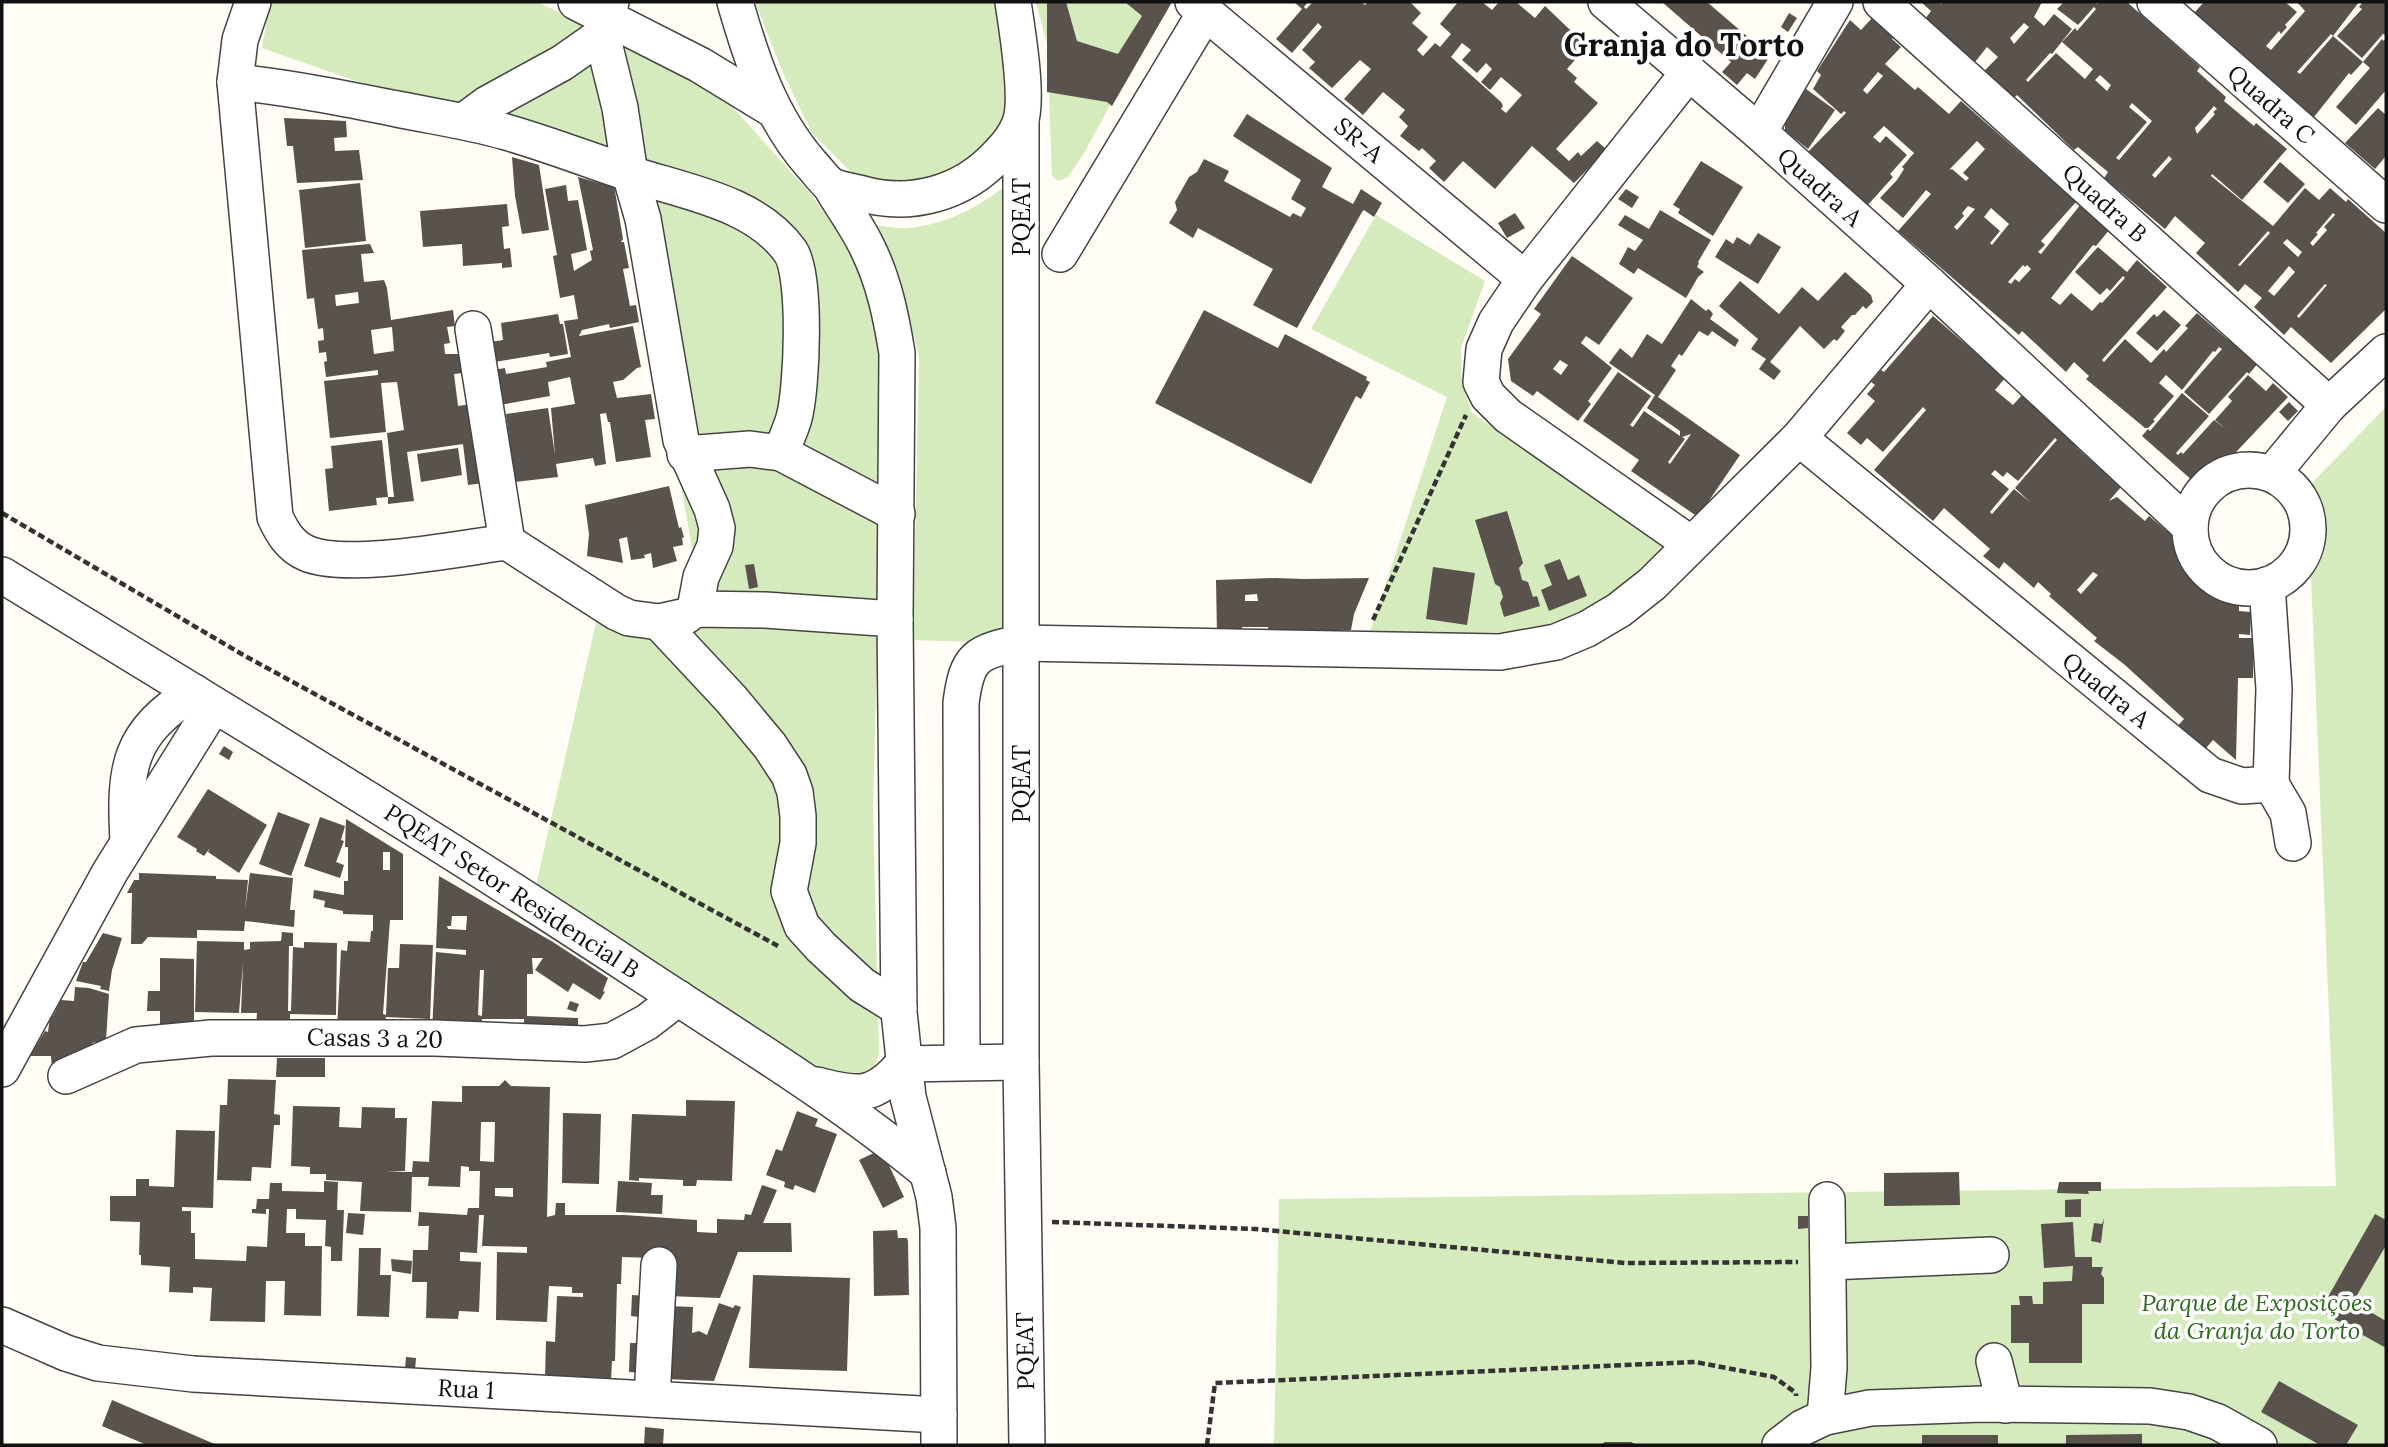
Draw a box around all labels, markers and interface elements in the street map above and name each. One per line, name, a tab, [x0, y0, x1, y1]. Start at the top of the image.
district label: Granja do Torto	[1564, 24, 1804, 65]
street label: Quadra C	[2221, 58, 2321, 151]
street label: SR-A	[1328, 110, 1391, 170]
street label: Quadra A	[1771, 141, 1870, 234]
street label: Quadra B	[2056, 157, 2154, 249]
street label: PQEAT	[1006, 178, 1037, 256]
street label: Quadra A	[2056, 645, 2157, 735]
street label: PQEAT	[1006, 745, 1037, 823]
street label: PQEAT Setor Residencial B	[378, 797, 646, 985]
street label: Casas 3 a 20	[307, 1021, 443, 1055]
park label: Parque de Exposições da Granja do Torto	[2141, 1287, 2373, 1346]
street label: PQEAT	[1009, 1312, 1041, 1390]
street label: Rua 1	[437, 1372, 495, 1406]

